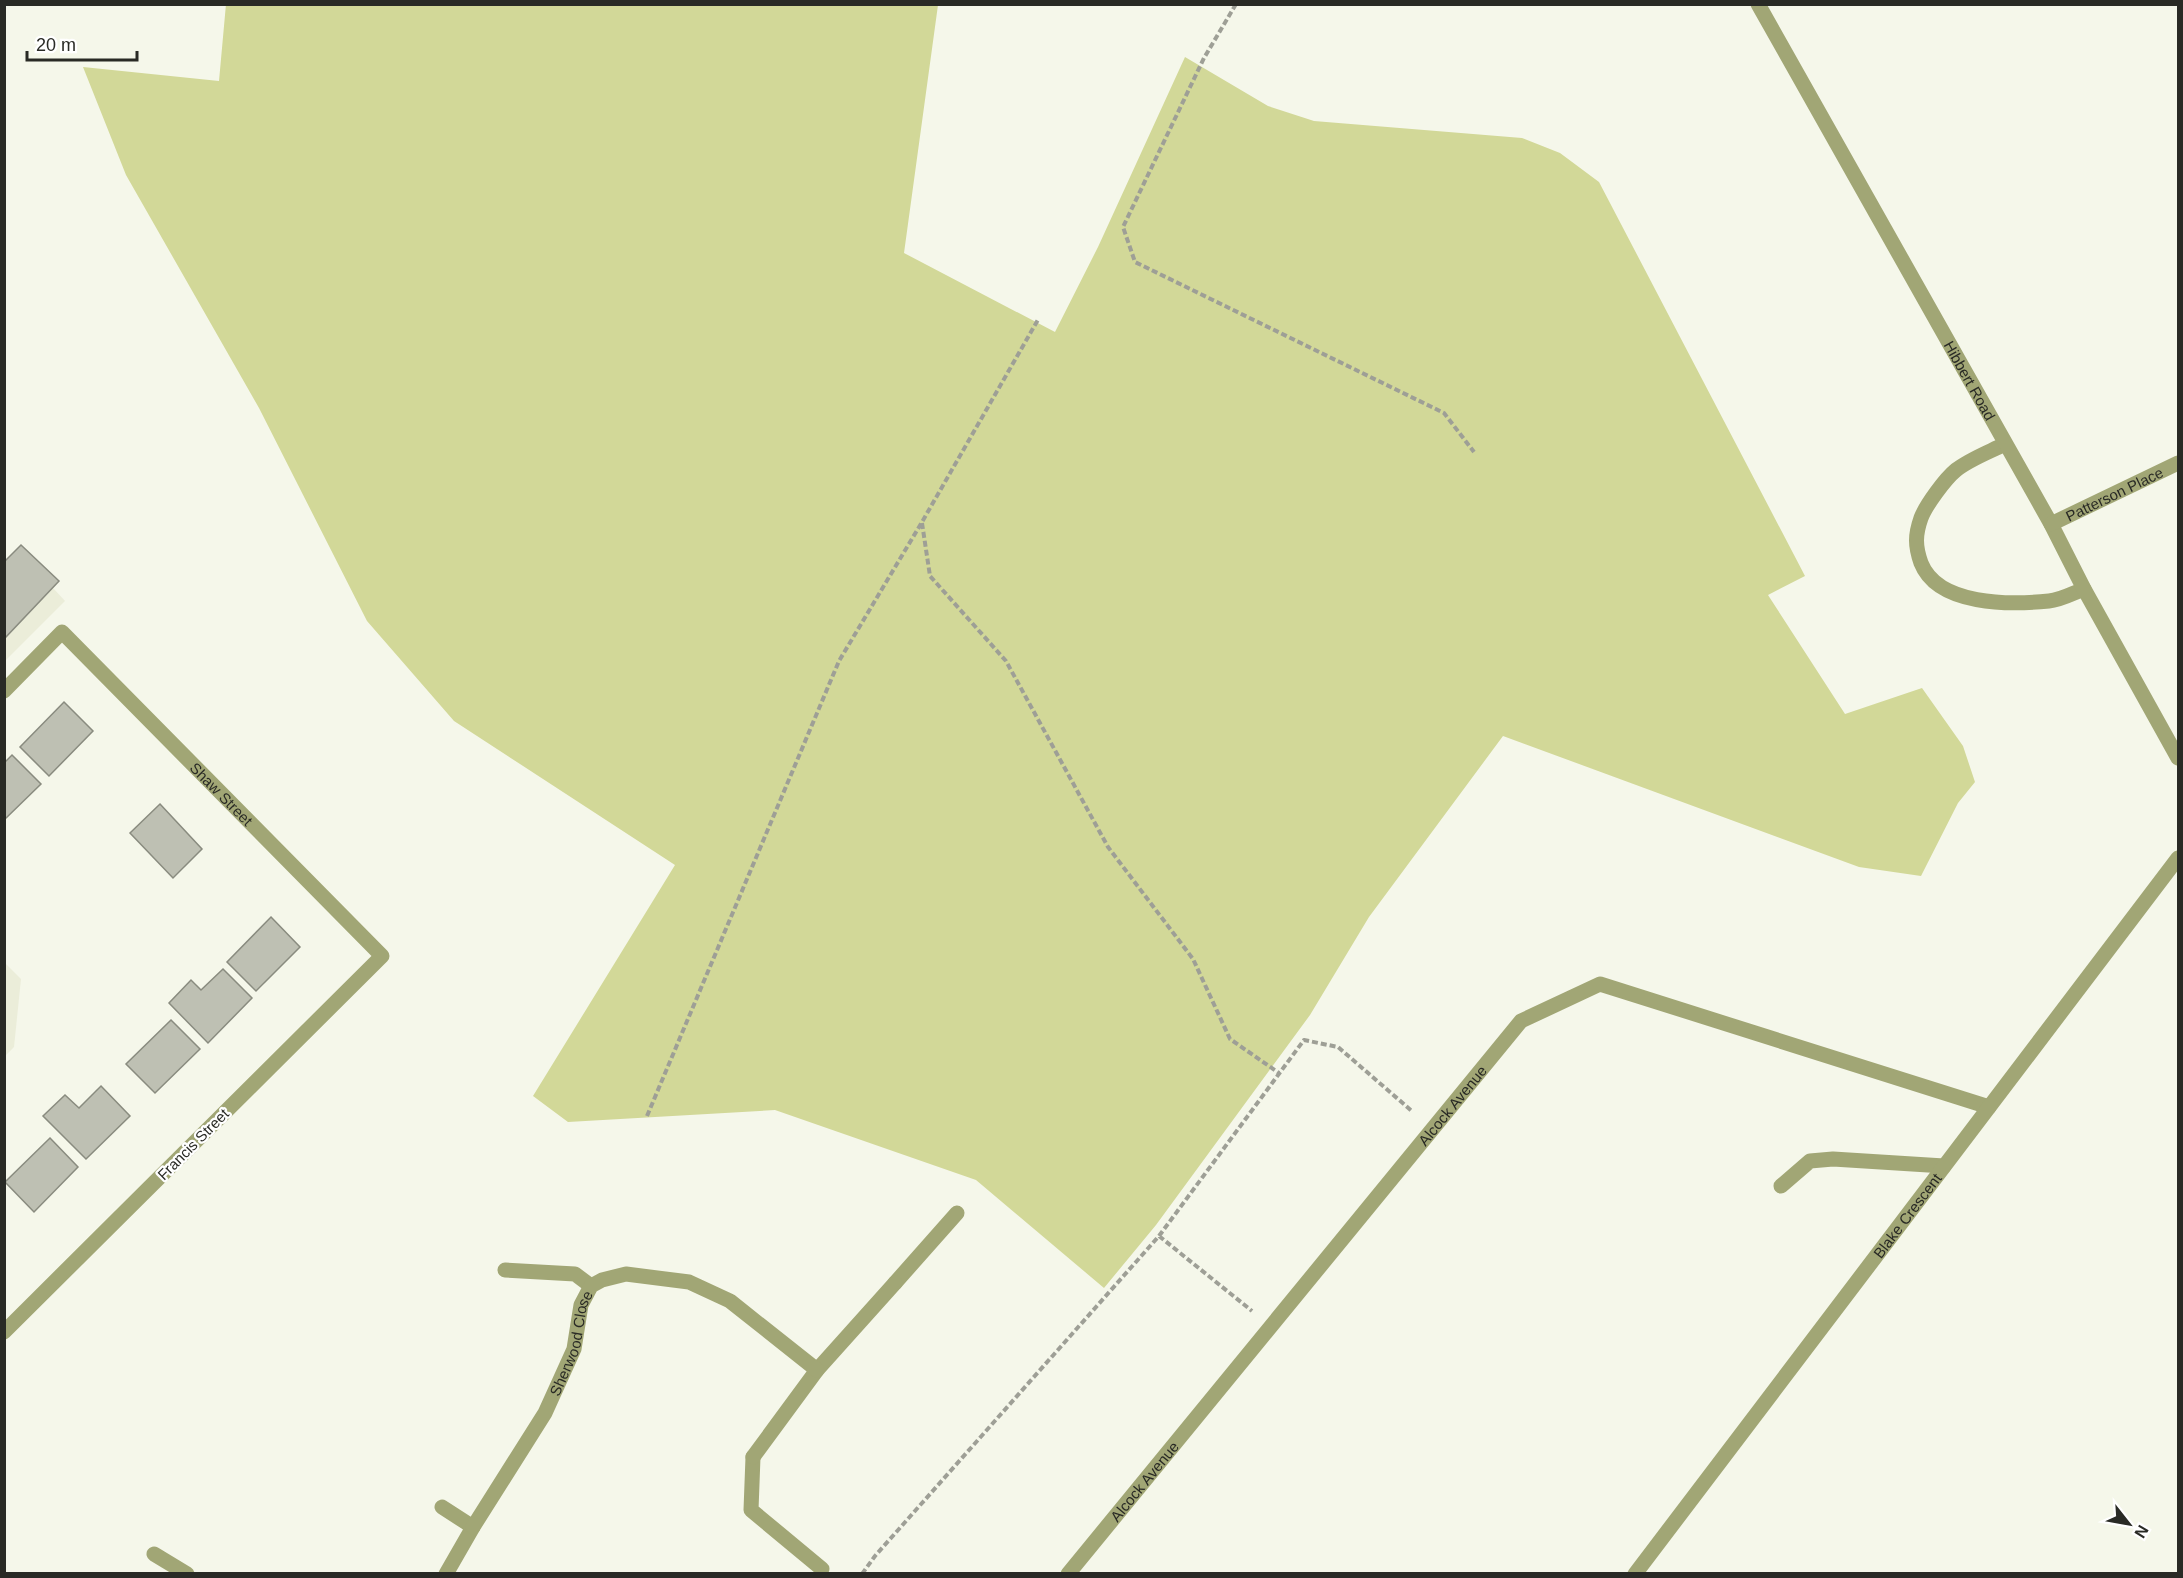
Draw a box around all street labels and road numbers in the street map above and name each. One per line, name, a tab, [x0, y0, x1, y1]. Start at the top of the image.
street label: Hibbert Road	[1941, 338, 1999, 423]
street label: Patterson Place	[2063, 463, 2166, 524]
street label: Shaw Street	[187, 759, 257, 829]
street label: Alcock Avenue	[1414, 1062, 1490, 1149]
street label: Francis Street	[154, 1104, 233, 1183]
street label: Blake Crescent	[1869, 1169, 1945, 1261]
street label: Sherwood Close	[546, 1287, 596, 1398]
street label: Alcock Avenue	[1106, 1438, 1182, 1525]

